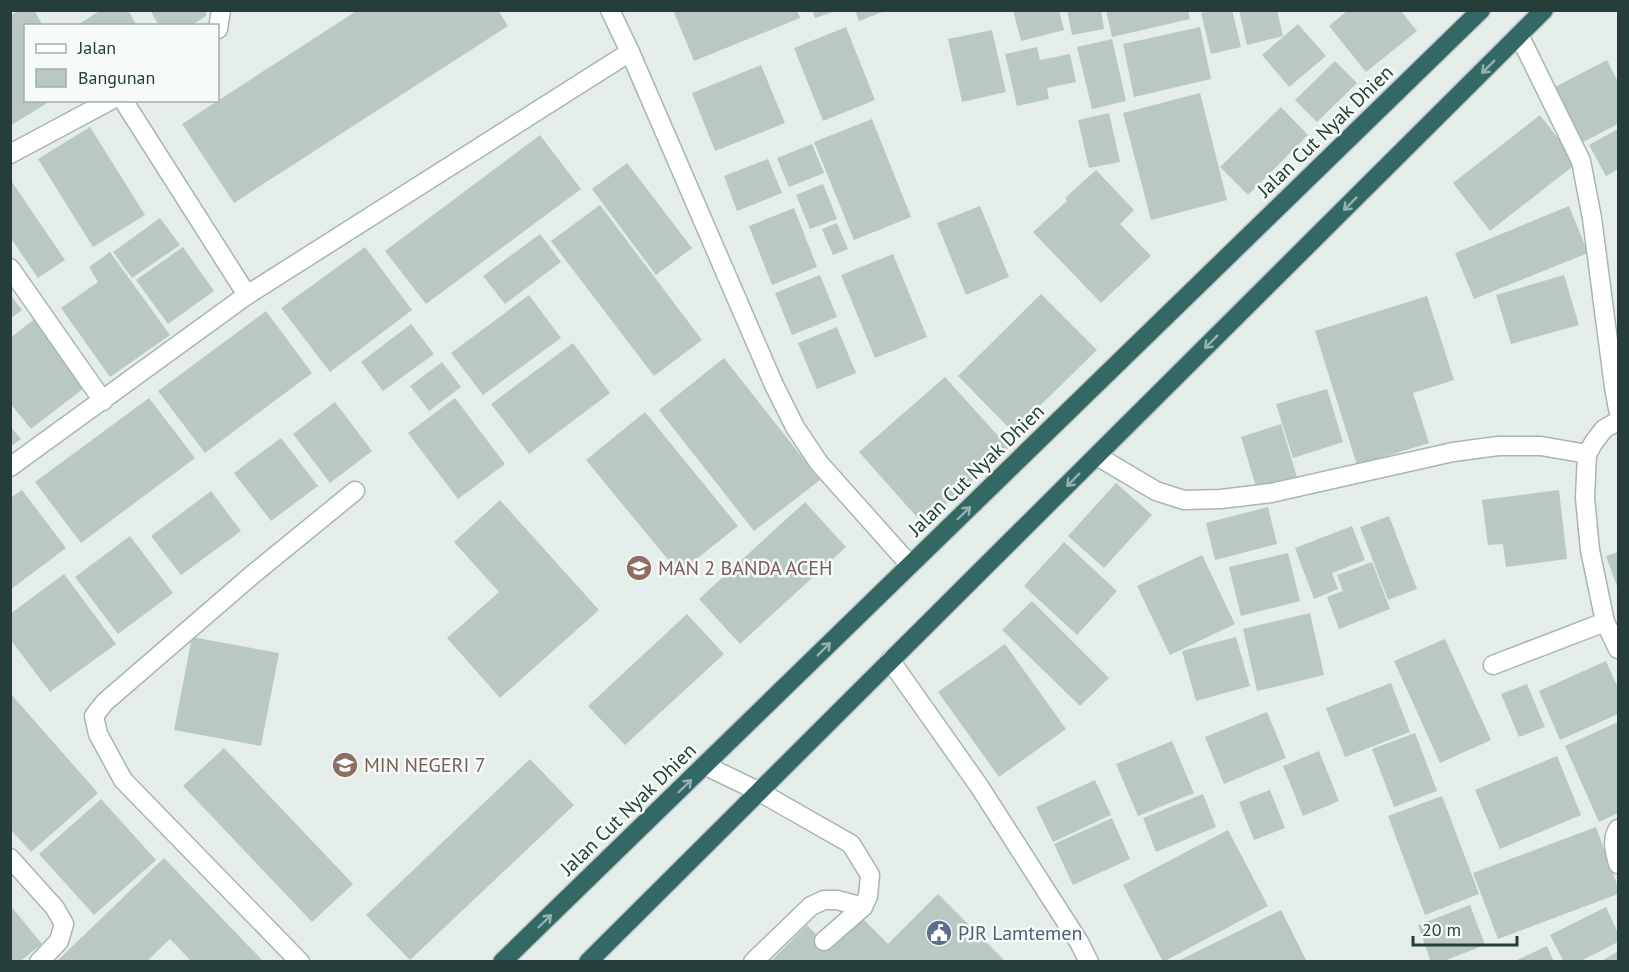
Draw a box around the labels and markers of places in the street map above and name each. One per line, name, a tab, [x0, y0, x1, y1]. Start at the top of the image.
school or university icon: MAN 2 BANDA ACEH	[624, 553, 654, 583]
place label: MAN 2 BANDA ACEH	[658, 555, 832, 581]
school or university icon: MIN NEGERI 7	[330, 750, 360, 780]
place label: MIN NEGERI 7	[364, 752, 486, 778]
public building icon: PJR Lamtemen	[924, 918, 954, 948]
place label: PJR Lamtemen	[958, 920, 1082, 946]

